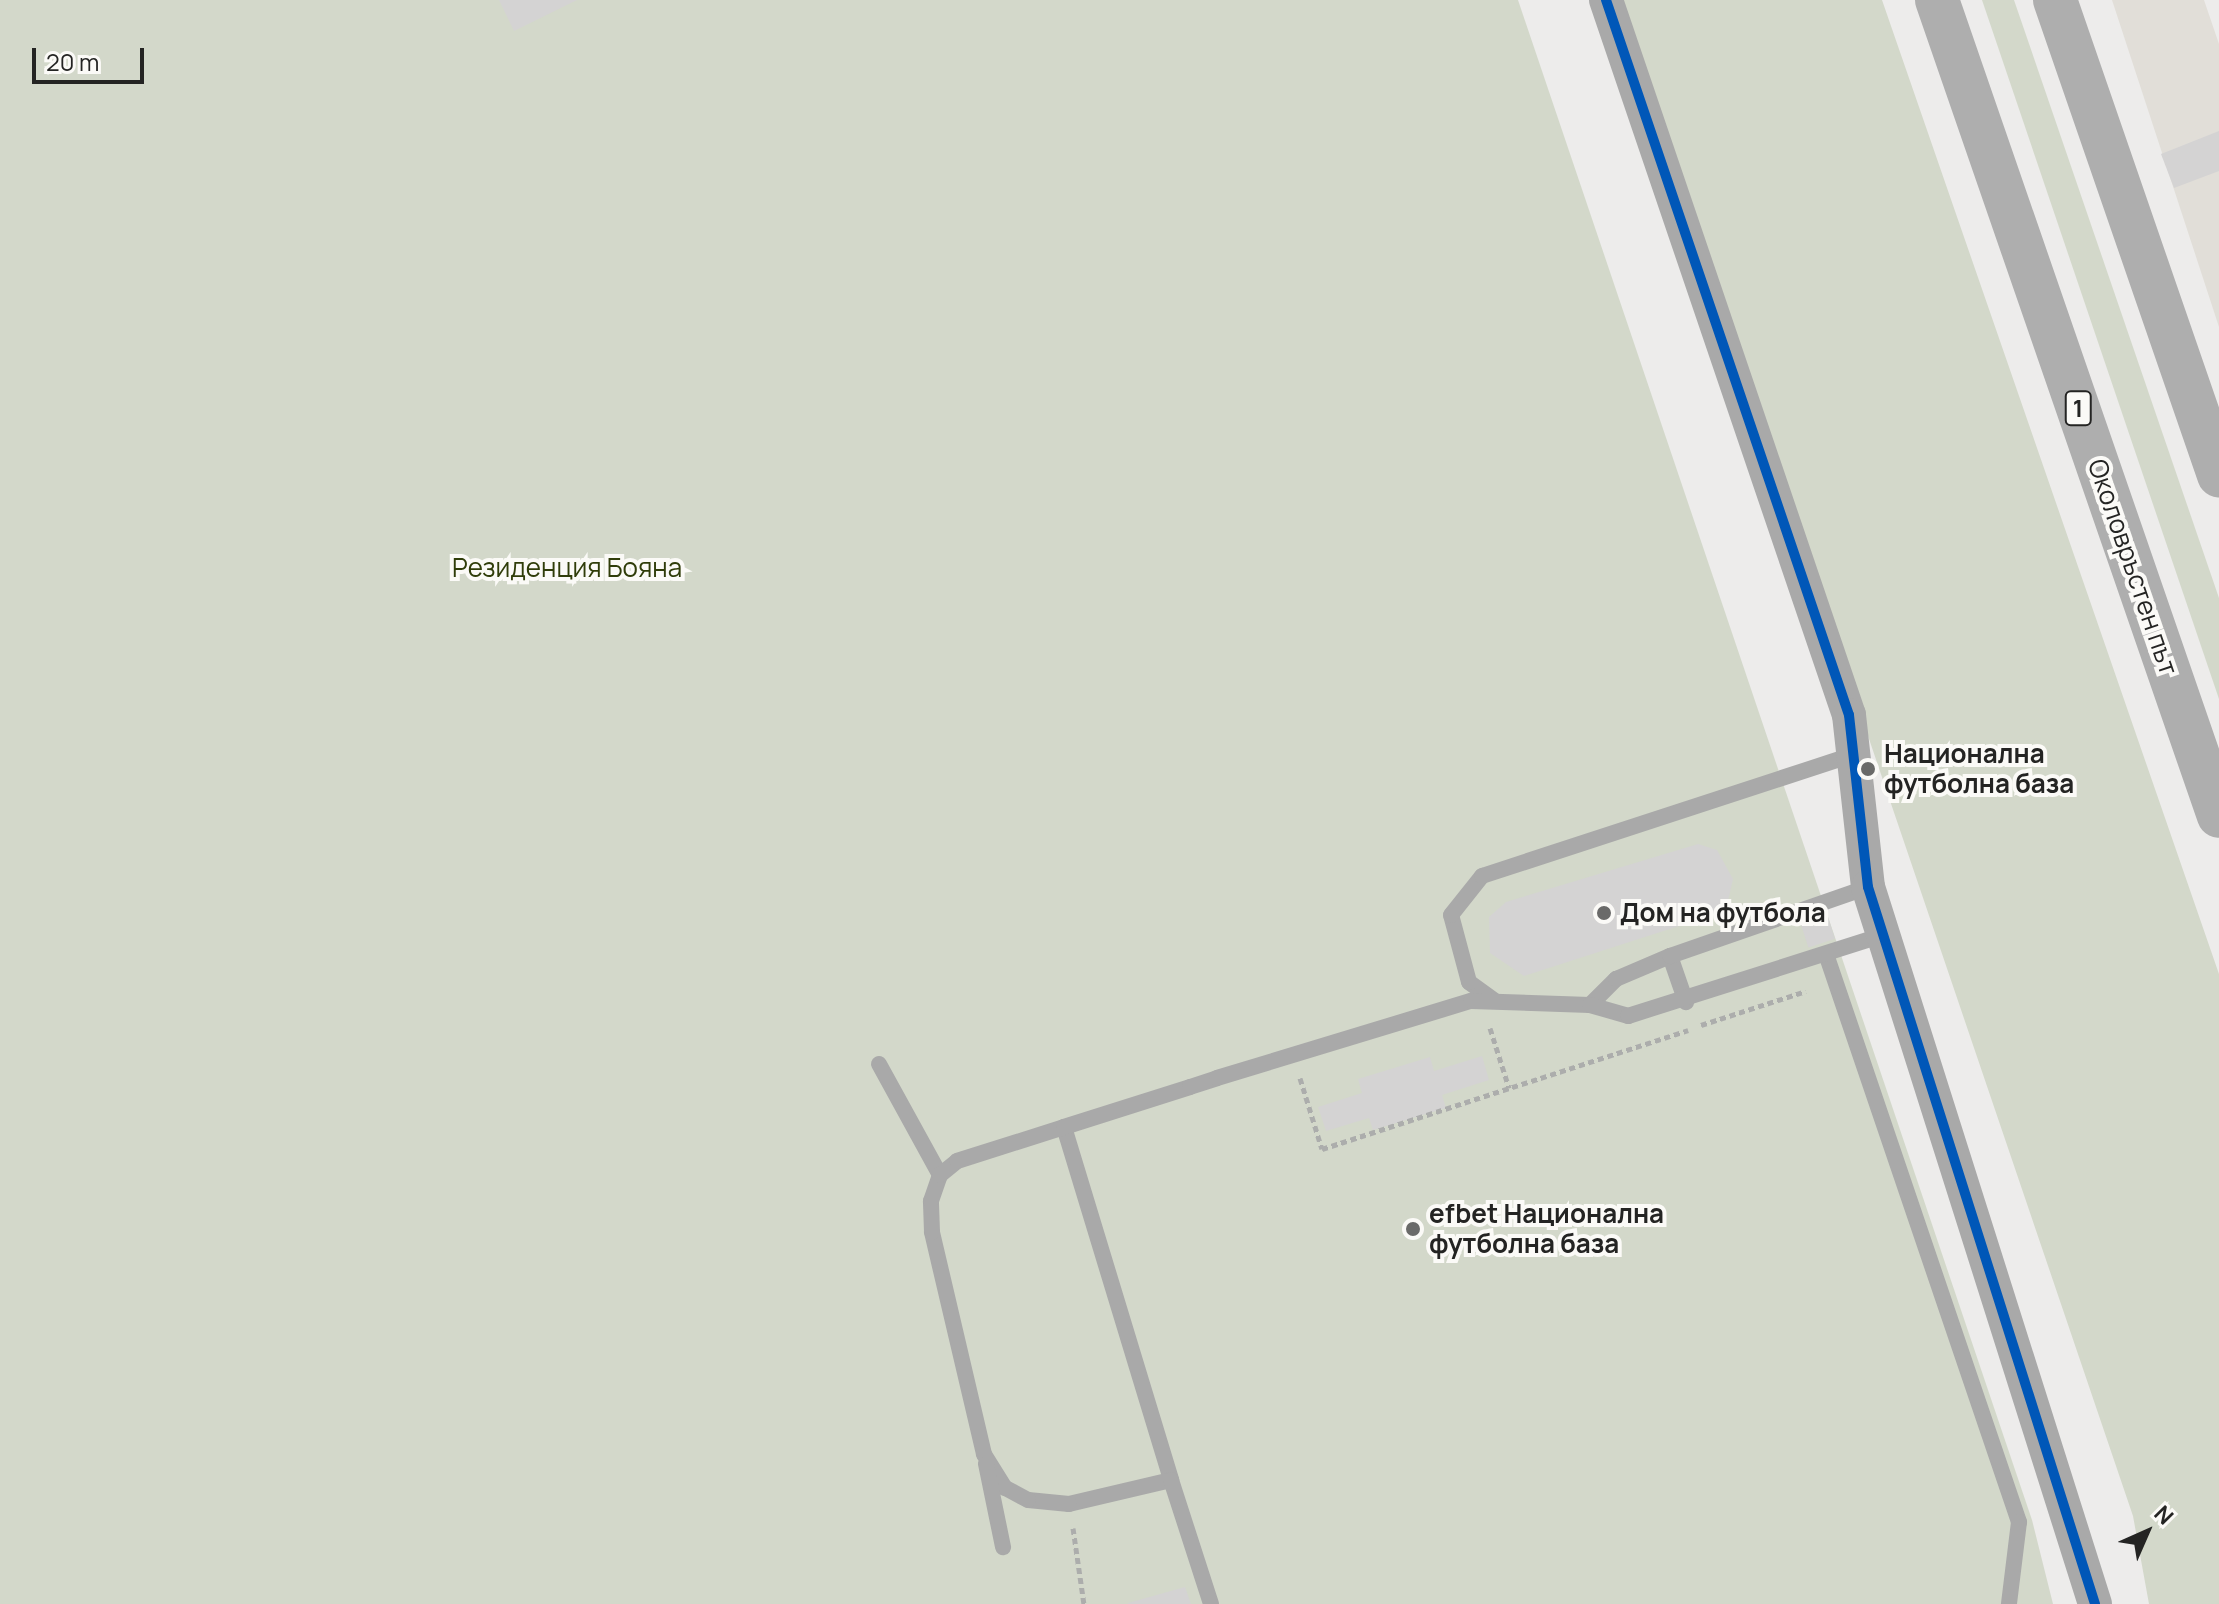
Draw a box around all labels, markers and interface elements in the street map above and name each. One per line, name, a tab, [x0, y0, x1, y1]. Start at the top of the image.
scale bar	[36, 32, 148, 82]
text: 20 m	[46, 45, 99, 78]
road number: 1	[2064, 388, 2092, 428]
street label: Околовръстен път	[2081, 455, 2185, 679]
park label: Резиденция Бояна	[452, 552, 682, 584]
place label: Национална футболна база	[1884, 738, 2074, 800]
marker: Национална футболна база	[1859, 760, 1877, 778]
place label: Дом на футбола	[1620, 897, 1826, 929]
marker: Дом на футбола	[1595, 904, 1613, 922]
place label: efbet Национална футболна база	[1429, 1198, 1664, 1260]
marker: efbet Национална футболна база	[1404, 1220, 1422, 1238]
north arrow	[2107, 1492, 2187, 1572]
text: N	[2148, 1499, 2180, 1531]

